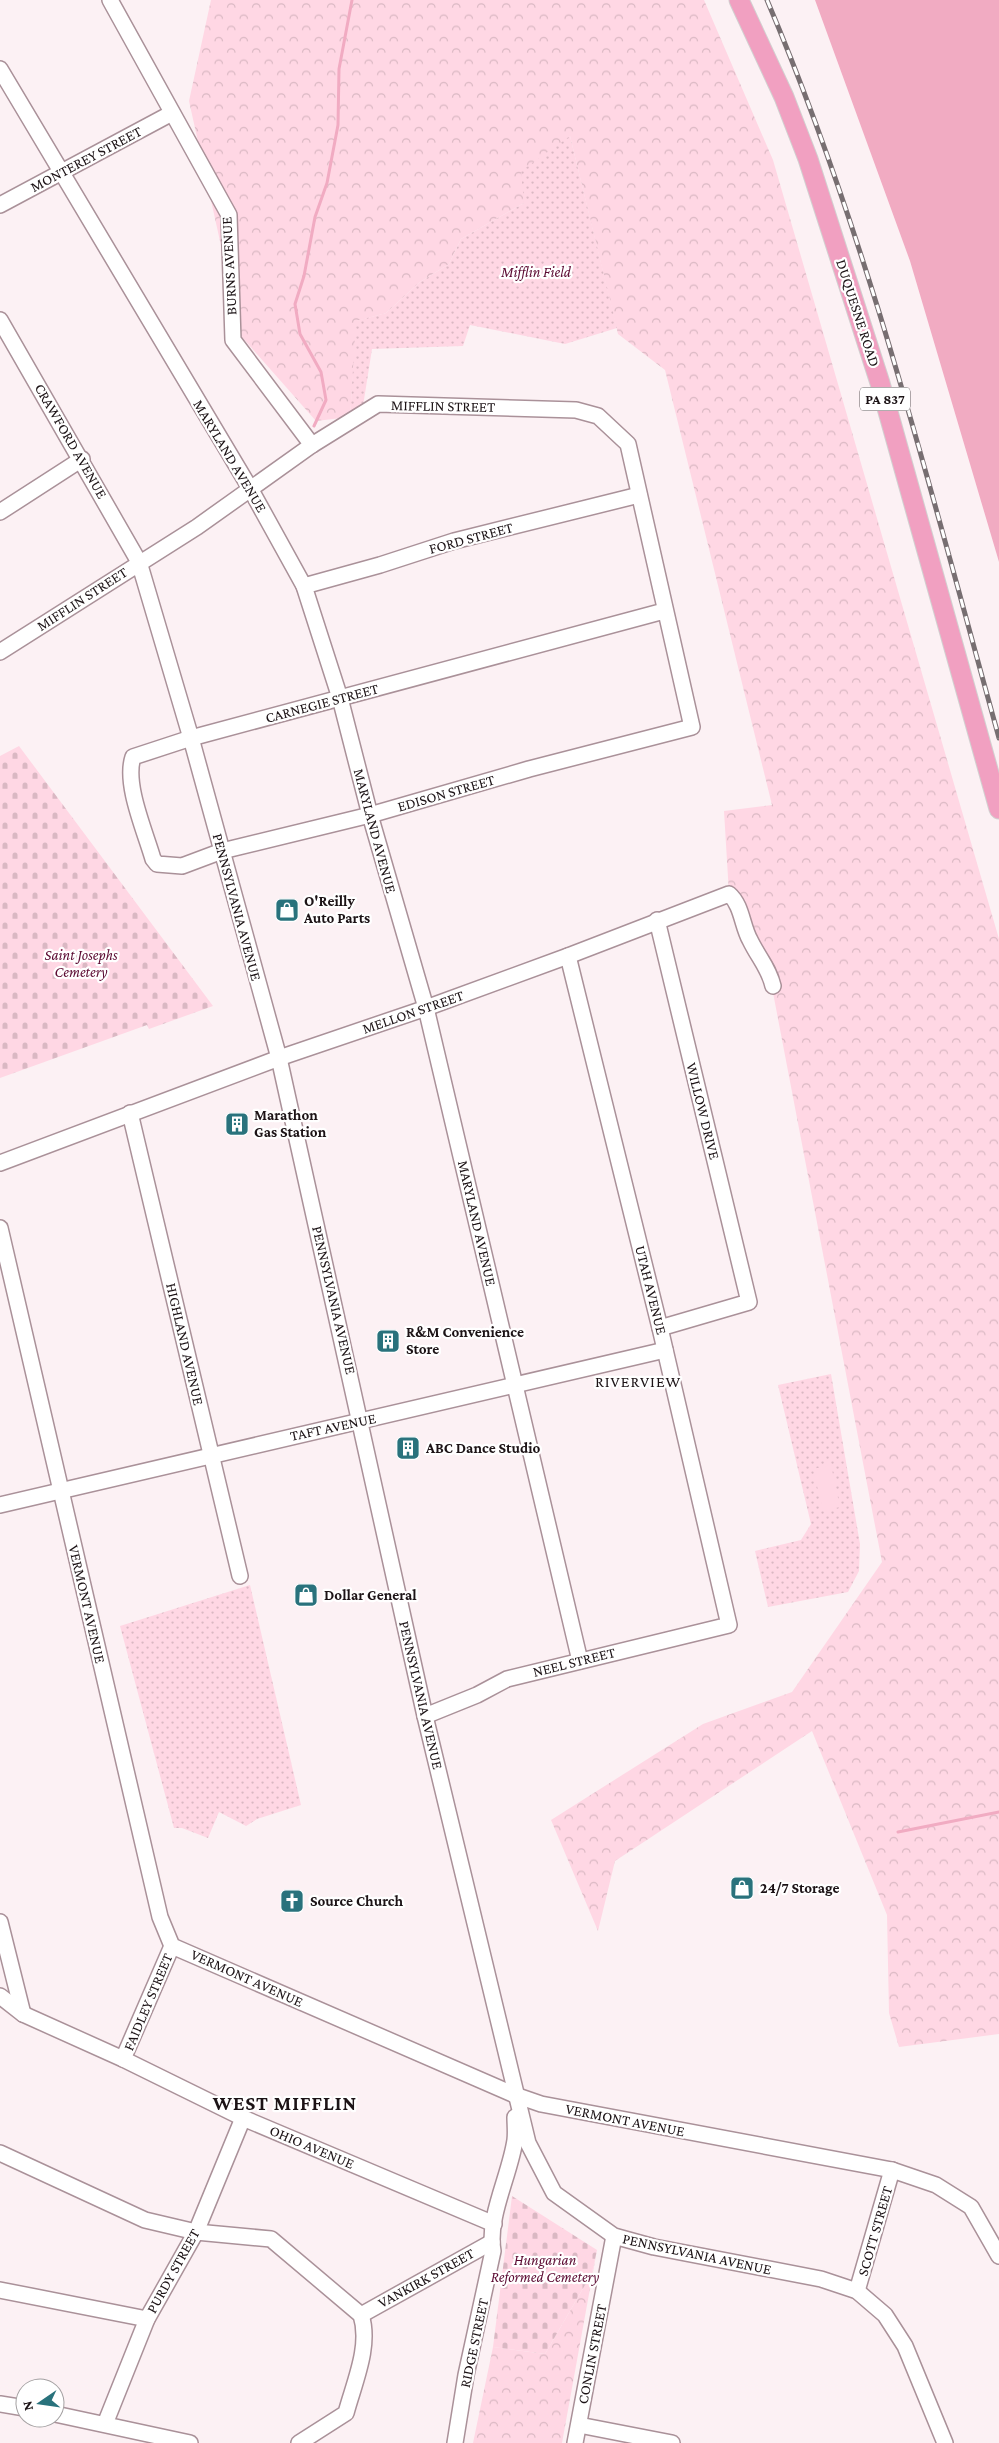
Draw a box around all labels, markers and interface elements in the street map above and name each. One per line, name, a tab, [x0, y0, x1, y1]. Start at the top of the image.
street label: MONTEREY STREET	[28, 123, 144, 195]
street label: BURNS AVENUE	[218, 216, 240, 316]
street label: DUQUESNE ROAD	[833, 257, 883, 369]
park label: Mifflin Field	[500, 264, 572, 281]
street label: CRAWFORD AVENUE	[32, 381, 110, 501]
road number: PA 837	[860, 388, 910, 410]
street label: MARYLAND AVENUE	[190, 397, 270, 515]
street label: MIFFLIN STREET	[391, 397, 495, 415]
street label: FORD STREET	[427, 519, 515, 557]
street label: MIFFLIN STREET	[34, 564, 130, 634]
street label: CARNEGIE STREET	[264, 680, 380, 726]
street label: MARYLAND AVENUE	[351, 767, 399, 895]
street label: EDISON STREET	[396, 771, 496, 815]
street label: PENNSYLVANIA AVENUE	[210, 832, 264, 982]
place label: O'Reilly Auto Parts	[303, 893, 370, 926]
shop icon: O'Reilly Auto Parts	[274, 897, 300, 923]
park label: Saint Josephs Cemetery	[44, 947, 118, 981]
street label: MELLON STREET	[360, 987, 466, 1037]
street label: WILLOW DRIVE	[683, 1061, 723, 1161]
place label: Marathon Gas Station	[254, 1107, 327, 1140]
building icon: Marathon Gas Station	[224, 1111, 250, 1137]
street label: MARYLAND AVENUE	[455, 1159, 499, 1287]
street label: PENNSYLVANIA AVENUE	[309, 1224, 359, 1376]
street label: UTAH AVENUE	[632, 1244, 670, 1336]
street label: HIGHLAND AVENUE	[163, 1281, 207, 1407]
place label: R&M Convenience Store	[406, 1324, 524, 1357]
building icon: R&M Convenience Store	[375, 1328, 401, 1354]
district label: RIVERVIEW	[595, 1373, 681, 1390]
street label: TAFT AVENUE	[289, 1410, 377, 1444]
building icon: ABC Dance Studio	[395, 1435, 421, 1461]
place label: ABC Dance Studio	[425, 1440, 540, 1456]
street label: VERMONT AVENUE	[66, 1543, 108, 1665]
shop icon: Dollar General	[293, 1582, 319, 1608]
place label: Dollar General	[324, 1587, 417, 1603]
street label: PENNSYLVANIA AVENUE	[396, 1619, 446, 1771]
street label: NEEL STREET	[531, 1644, 617, 1680]
shop icon: 24/7 Storage	[729, 1875, 755, 1901]
place label: 24/7 Storage	[760, 1880, 840, 1896]
church icon: Source Church	[279, 1888, 305, 1914]
place label: Source Church	[310, 1893, 403, 1909]
street label: VERMONT AVENUE	[188, 1946, 306, 2010]
street label: FAIDLEY STREET	[120, 1951, 176, 2053]
district label: WEST MIFFLIN	[212, 2092, 357, 2114]
street label: VERMONT AVENUE	[564, 2101, 686, 2139]
street label: OHIO AVENUE	[267, 2122, 357, 2172]
street label: SCOTT STREET	[855, 2184, 895, 2278]
street label: PURDY STREET	[143, 2226, 203, 2316]
street label: PENNSYLVANIA AVENUE	[621, 2230, 773, 2278]
street label: VANKIRK STREET	[375, 2245, 477, 2311]
park label: Hungarian Reformed Cemetery	[491, 2252, 599, 2286]
street label: RIDGE STREET	[457, 2297, 491, 2389]
street label: CONLIN STREET	[574, 2303, 610, 2405]
north arrow	[15, 2378, 65, 2428]
text: N	[18, 2399, 36, 2412]

